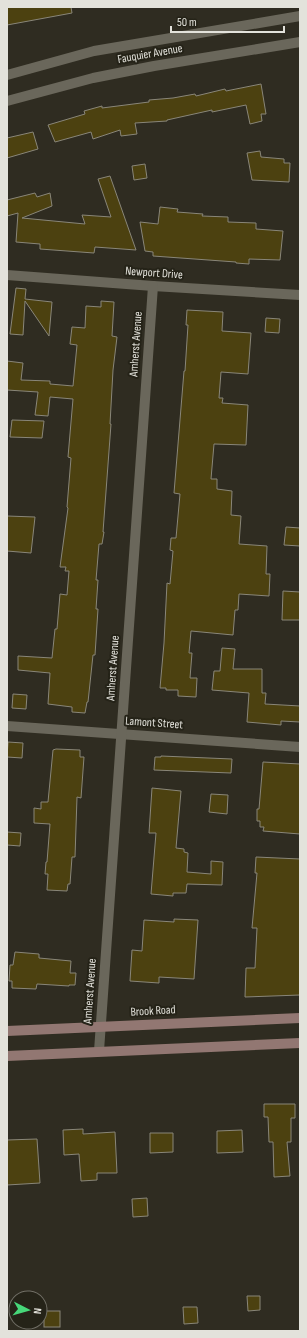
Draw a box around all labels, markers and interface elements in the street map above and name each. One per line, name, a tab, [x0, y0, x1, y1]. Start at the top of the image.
scale bar	[171, 8, 284, 34]
text: 50 m	[177, 15, 197, 30]
street label: Fauquier Avenue	[116, 41, 184, 67]
street label: Newport Drive	[125, 264, 183, 283]
street label: Amherst Avenue	[126, 311, 146, 378]
street label: Amherst Avenue	[103, 635, 123, 702]
street label: Lamont Street	[125, 714, 184, 733]
street label: Amherst Avenue	[80, 958, 100, 1025]
street label: Brook Road	[130, 1002, 176, 1020]
north arrow	[8, 1290, 48, 1330]
text: N	[31, 1307, 44, 1315]

